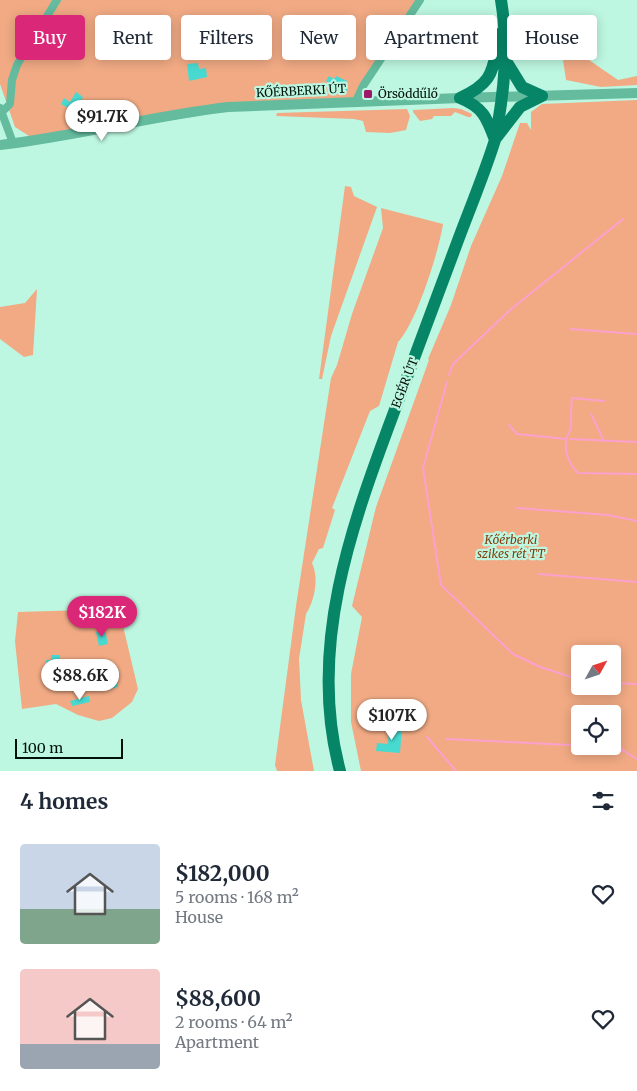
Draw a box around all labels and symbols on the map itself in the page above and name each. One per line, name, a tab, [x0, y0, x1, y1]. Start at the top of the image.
street label: KŐÉRBERKI ÚT	[256, 81, 347, 100]
place label: Örsöddűlő	[378, 86, 438, 101]
marker: Örsöddűlő	[362, 88, 374, 100]
pin: $91.7K	[61, 100, 143, 142]
street label: EGÉR ÚT	[388, 355, 421, 410]
park label: Kőérberki szikes rét TT	[477, 532, 546, 561]
pin: $182K	[67, 596, 137, 638]
north arrow	[571, 645, 621, 695]
pin: $88.6K	[39, 658, 121, 701]
pin: $107K	[357, 698, 427, 741]
scale bar	[15, 736, 122, 759]

